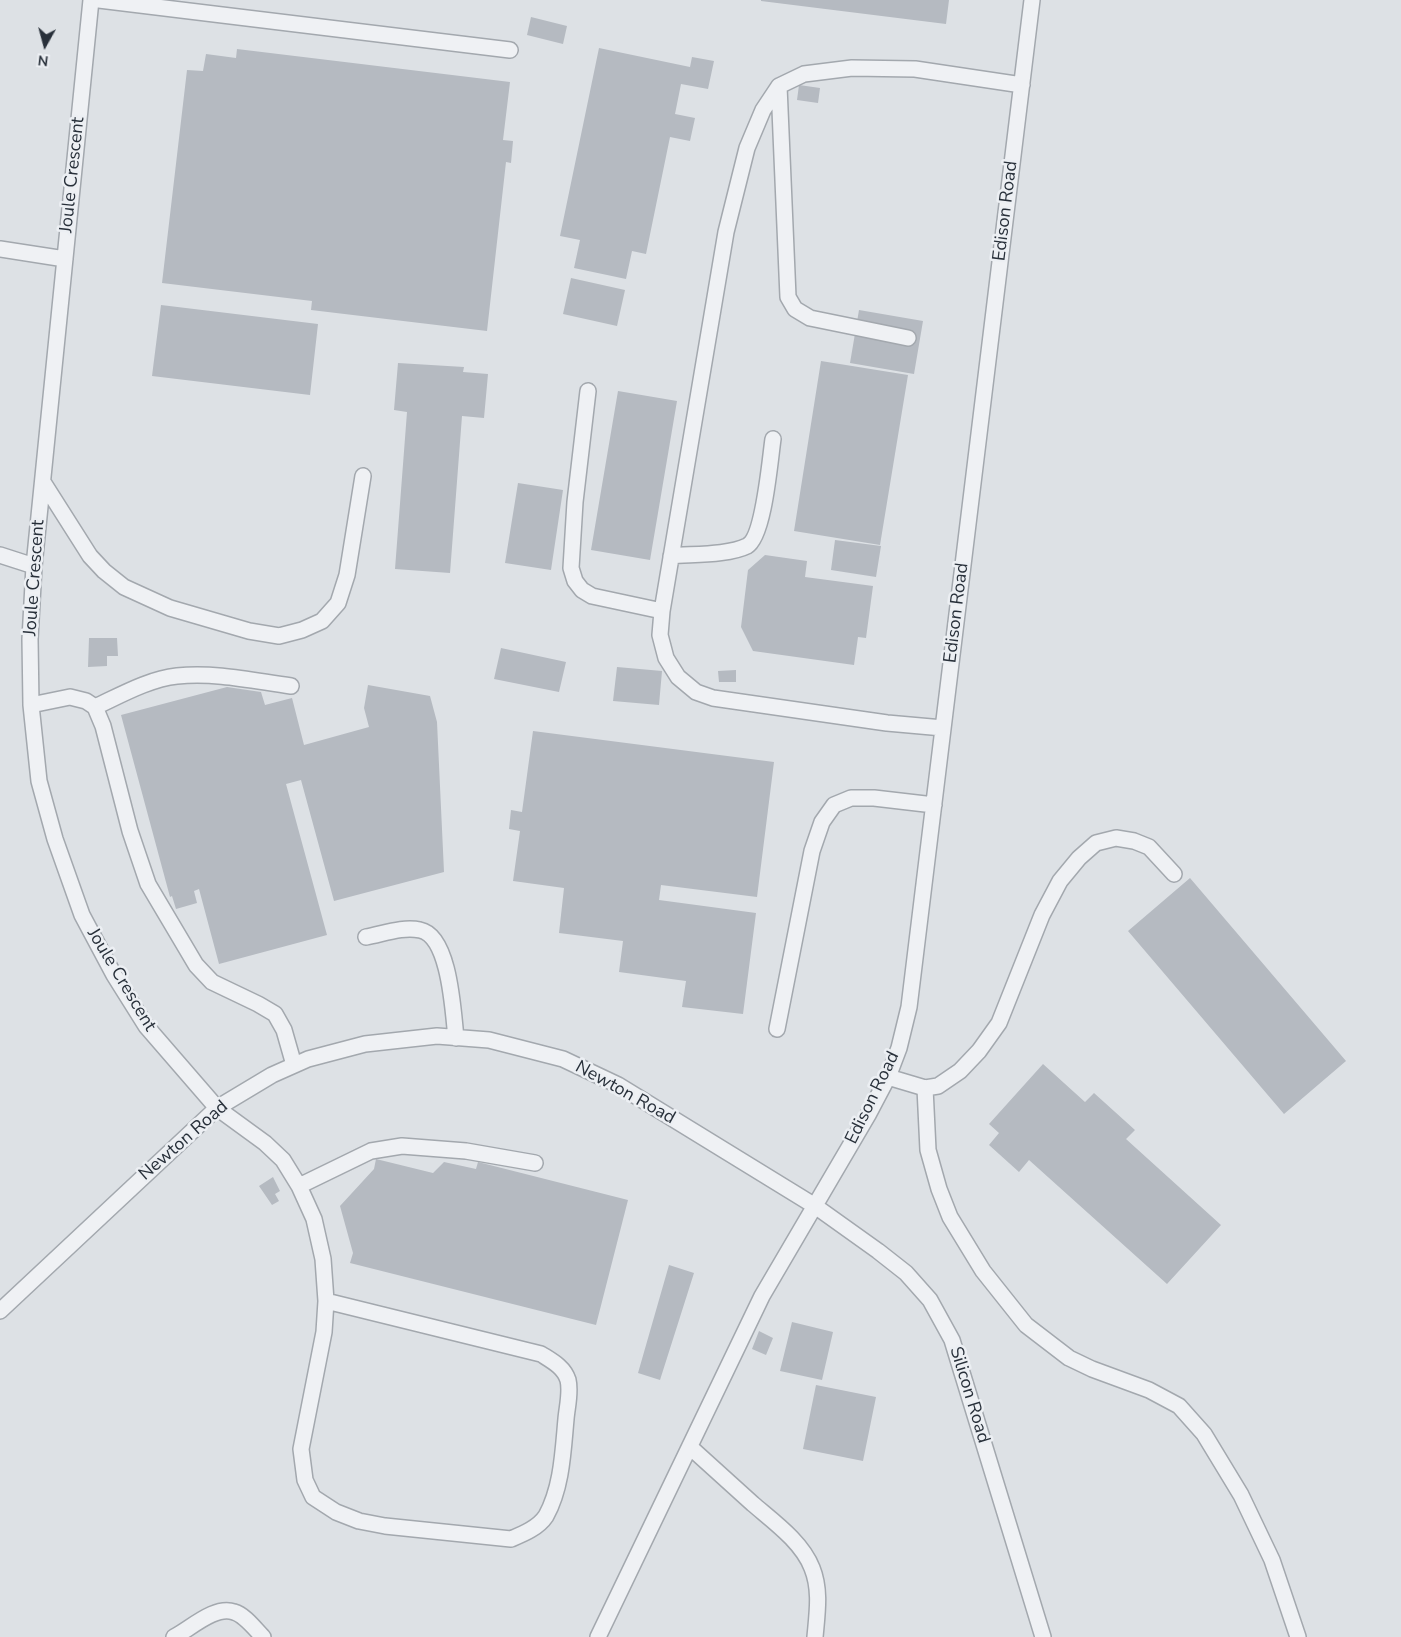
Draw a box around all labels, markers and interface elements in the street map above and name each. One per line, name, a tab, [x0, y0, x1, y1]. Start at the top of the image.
north arrow	[20, 20, 70, 70]
text: N	[37, 50, 49, 70]
street label: Joule Crescent	[56, 116, 90, 234]
street label: Edison Road	[989, 160, 1023, 262]
street label: Joule Crescent	[20, 519, 50, 637]
street label: Edison Road	[940, 562, 974, 664]
street label: Joule Crescent	[82, 925, 160, 1035]
street label: Edison Road	[841, 1048, 905, 1148]
street label: Newton Road	[571, 1057, 679, 1129]
street label: Newton Road	[135, 1096, 233, 1186]
street label: Silicon Road	[944, 1344, 994, 1446]

